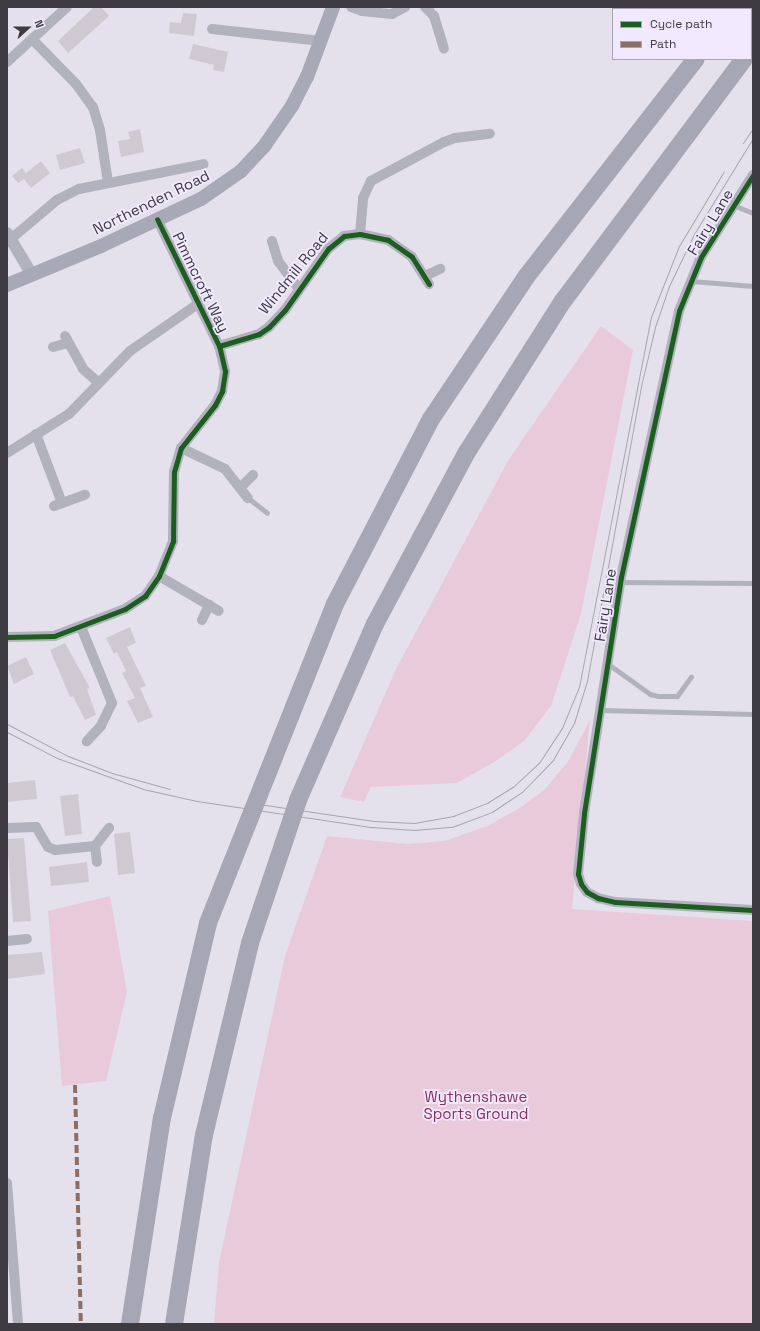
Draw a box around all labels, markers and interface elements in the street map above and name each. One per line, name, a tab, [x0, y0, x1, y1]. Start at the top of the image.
north arrow	[8, 8, 48, 48]
legend	[612, 8, 752, 60]
text: Cycle path	[650, 16, 712, 32]
text: N	[31, 18, 47, 30]
text: Path	[650, 36, 676, 52]
street label: Northenden Road	[90, 166, 212, 238]
street label: Fairy Lane	[683, 186, 737, 258]
street label: Windmill Road	[254, 228, 332, 318]
street label: Pimmcroft Way	[169, 229, 233, 335]
street label: Fairy Lane	[590, 567, 620, 643]
park label: Wythenshawe Sports Ground	[423, 1087, 529, 1122]

